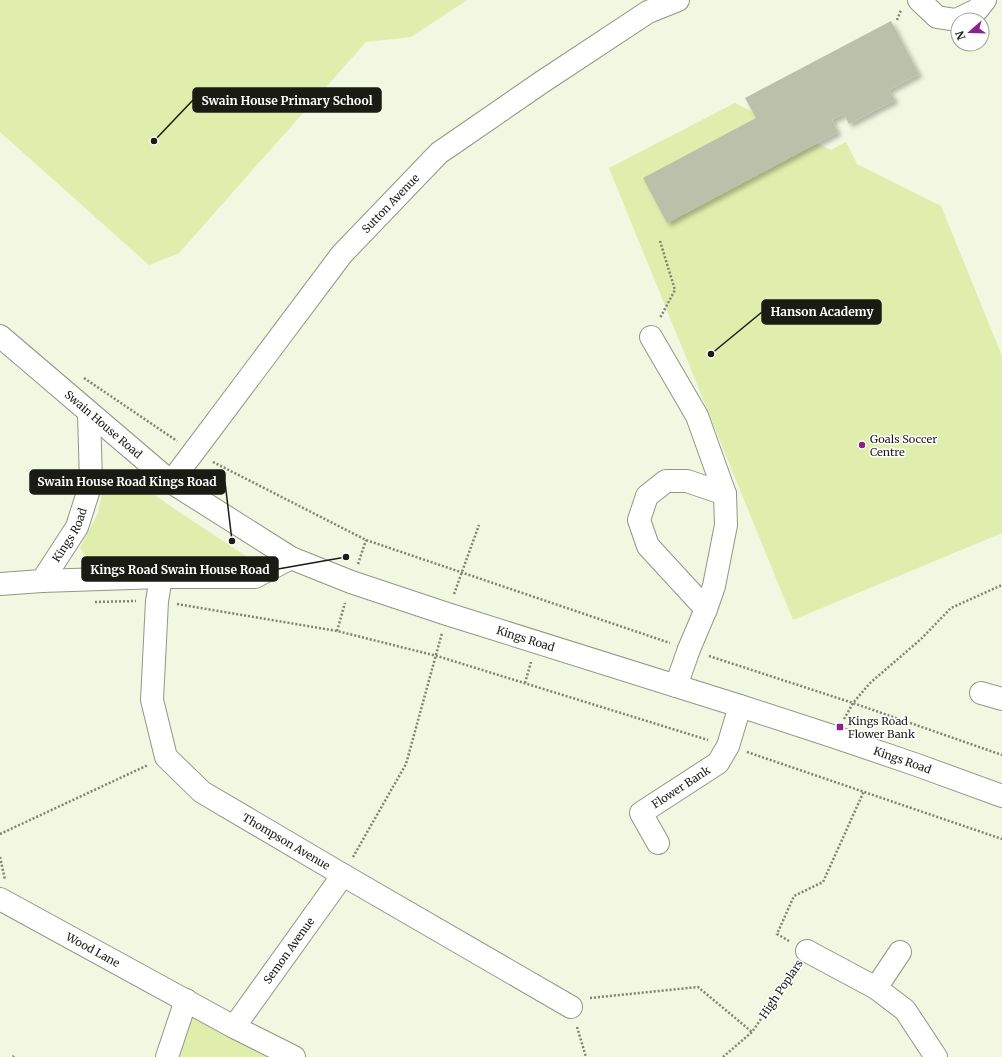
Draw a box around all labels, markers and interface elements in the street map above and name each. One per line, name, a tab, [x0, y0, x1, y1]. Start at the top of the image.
north arrow	[950, 12, 990, 52]
text: N	[952, 29, 969, 42]
callout: Swain House Primary School	[193, 88, 381, 112]
text: Swain House Primary School	[201, 93, 373, 108]
street label: Sutton Avenue	[359, 171, 422, 236]
callout: Hanson Academy	[762, 300, 881, 324]
text: Hanson Academy	[770, 304, 874, 319]
street label: Swain House Road	[62, 387, 145, 462]
place label: Goals Soccer Centre	[870, 432, 937, 459]
marker: Goals Soccer Centre	[857, 440, 867, 450]
callout: Swain House Road Kings Road	[30, 470, 225, 494]
text: Swain House Road Kings Road	[37, 474, 217, 489]
street label: Kings Road	[49, 506, 90, 565]
callout: Kings Road Swain House Road	[82, 557, 278, 581]
text: Kings Road Swain House Road	[90, 562, 270, 577]
street label: Kings Road	[495, 623, 557, 654]
place label: Kings Road Flower Bank	[848, 714, 915, 741]
marker: Kings Road Flower Bank	[835, 722, 845, 732]
street label: Kings Road	[872, 744, 934, 777]
street label: Flower Bank	[649, 763, 713, 811]
street label: Thompson Avenue	[240, 810, 333, 873]
street label: Semon Avenue	[260, 915, 317, 987]
street label: Wood Lane	[63, 929, 123, 970]
street label: High Poplars	[756, 957, 806, 1021]

